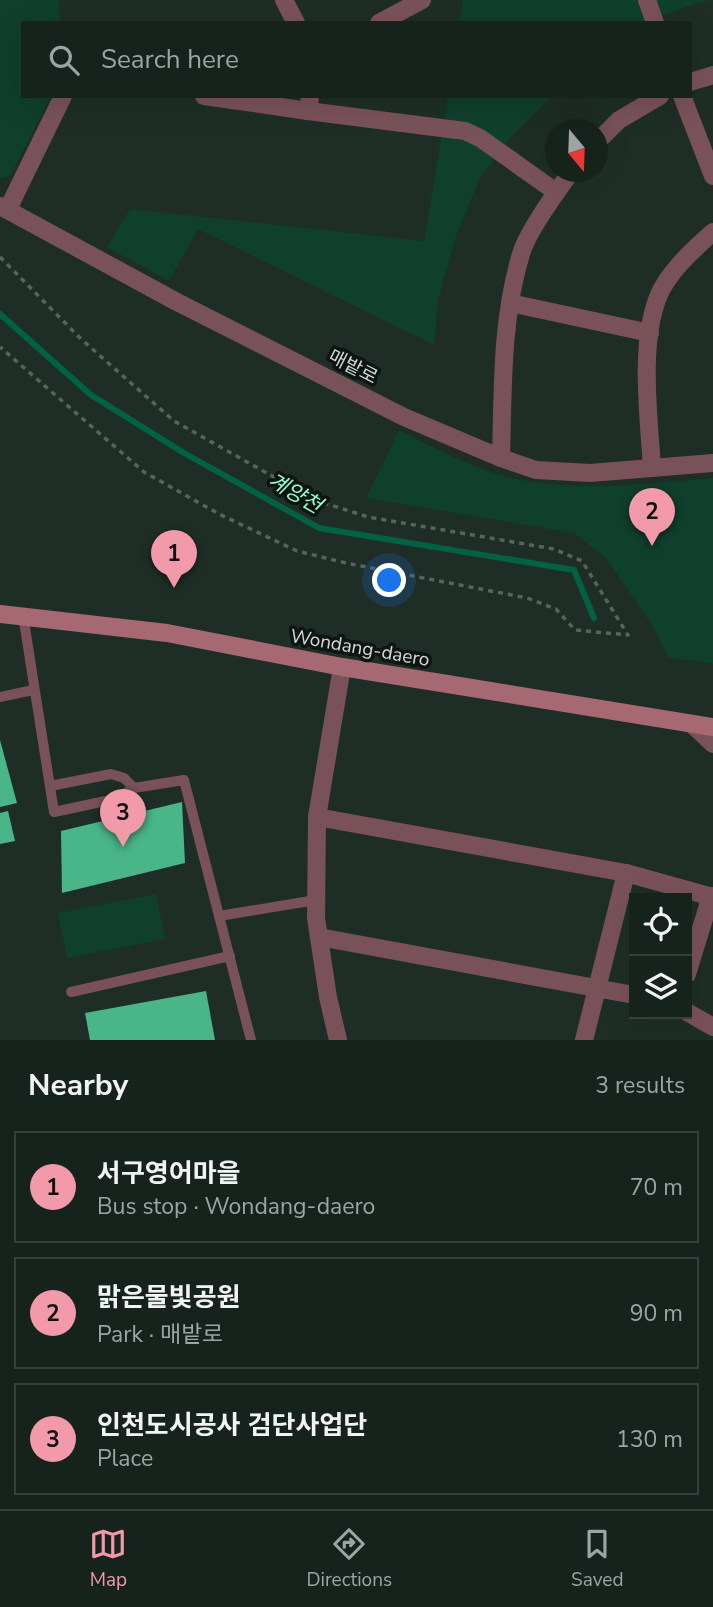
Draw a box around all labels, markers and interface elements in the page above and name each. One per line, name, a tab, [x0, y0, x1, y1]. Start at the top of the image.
search box	[21, 21, 692, 98]
icon: search	[45, 41, 83, 79]
text: Search here	[101, 42, 239, 77]
north arrow	[545, 119, 608, 182]
street label: 매밭로	[324, 344, 382, 390]
water label: 계양천	[263, 466, 329, 521]
pin: 2	[629, 488, 675, 546]
pin: 1	[151, 530, 197, 588]
your location	[372, 563, 406, 597]
street label: Wondang-daero	[288, 623, 432, 673]
pin: 3	[100, 789, 146, 847]
map controls	[629, 893, 692, 1019]
button: locate	[629, 893, 692, 956]
button: layers	[629, 956, 692, 1019]
text: Nearby	[28, 1065, 128, 1106]
text: 3 results	[595, 1070, 685, 1101]
text: 서구영어마을	[97, 1156, 241, 1191]
text: 1	[46, 1172, 60, 1203]
text: 70 m	[630, 1172, 683, 1203]
text: Bus stop · Wondang-daero	[97, 1191, 375, 1222]
text: 맑은물빛공원	[97, 1280, 241, 1315]
text: 2	[46, 1298, 60, 1329]
text: 90 m	[630, 1298, 683, 1329]
text: Park · 매밭로	[97, 1319, 223, 1350]
text: 인천도시공사 검단사업단	[97, 1408, 367, 1443]
text: 3	[46, 1424, 60, 1455]
text: 130 m	[616, 1424, 683, 1455]
text: Place	[97, 1443, 153, 1474]
tab: Map	[89, 1525, 127, 1593]
tab: Directions	[306, 1525, 392, 1593]
tab: Saved	[571, 1525, 624, 1593]

